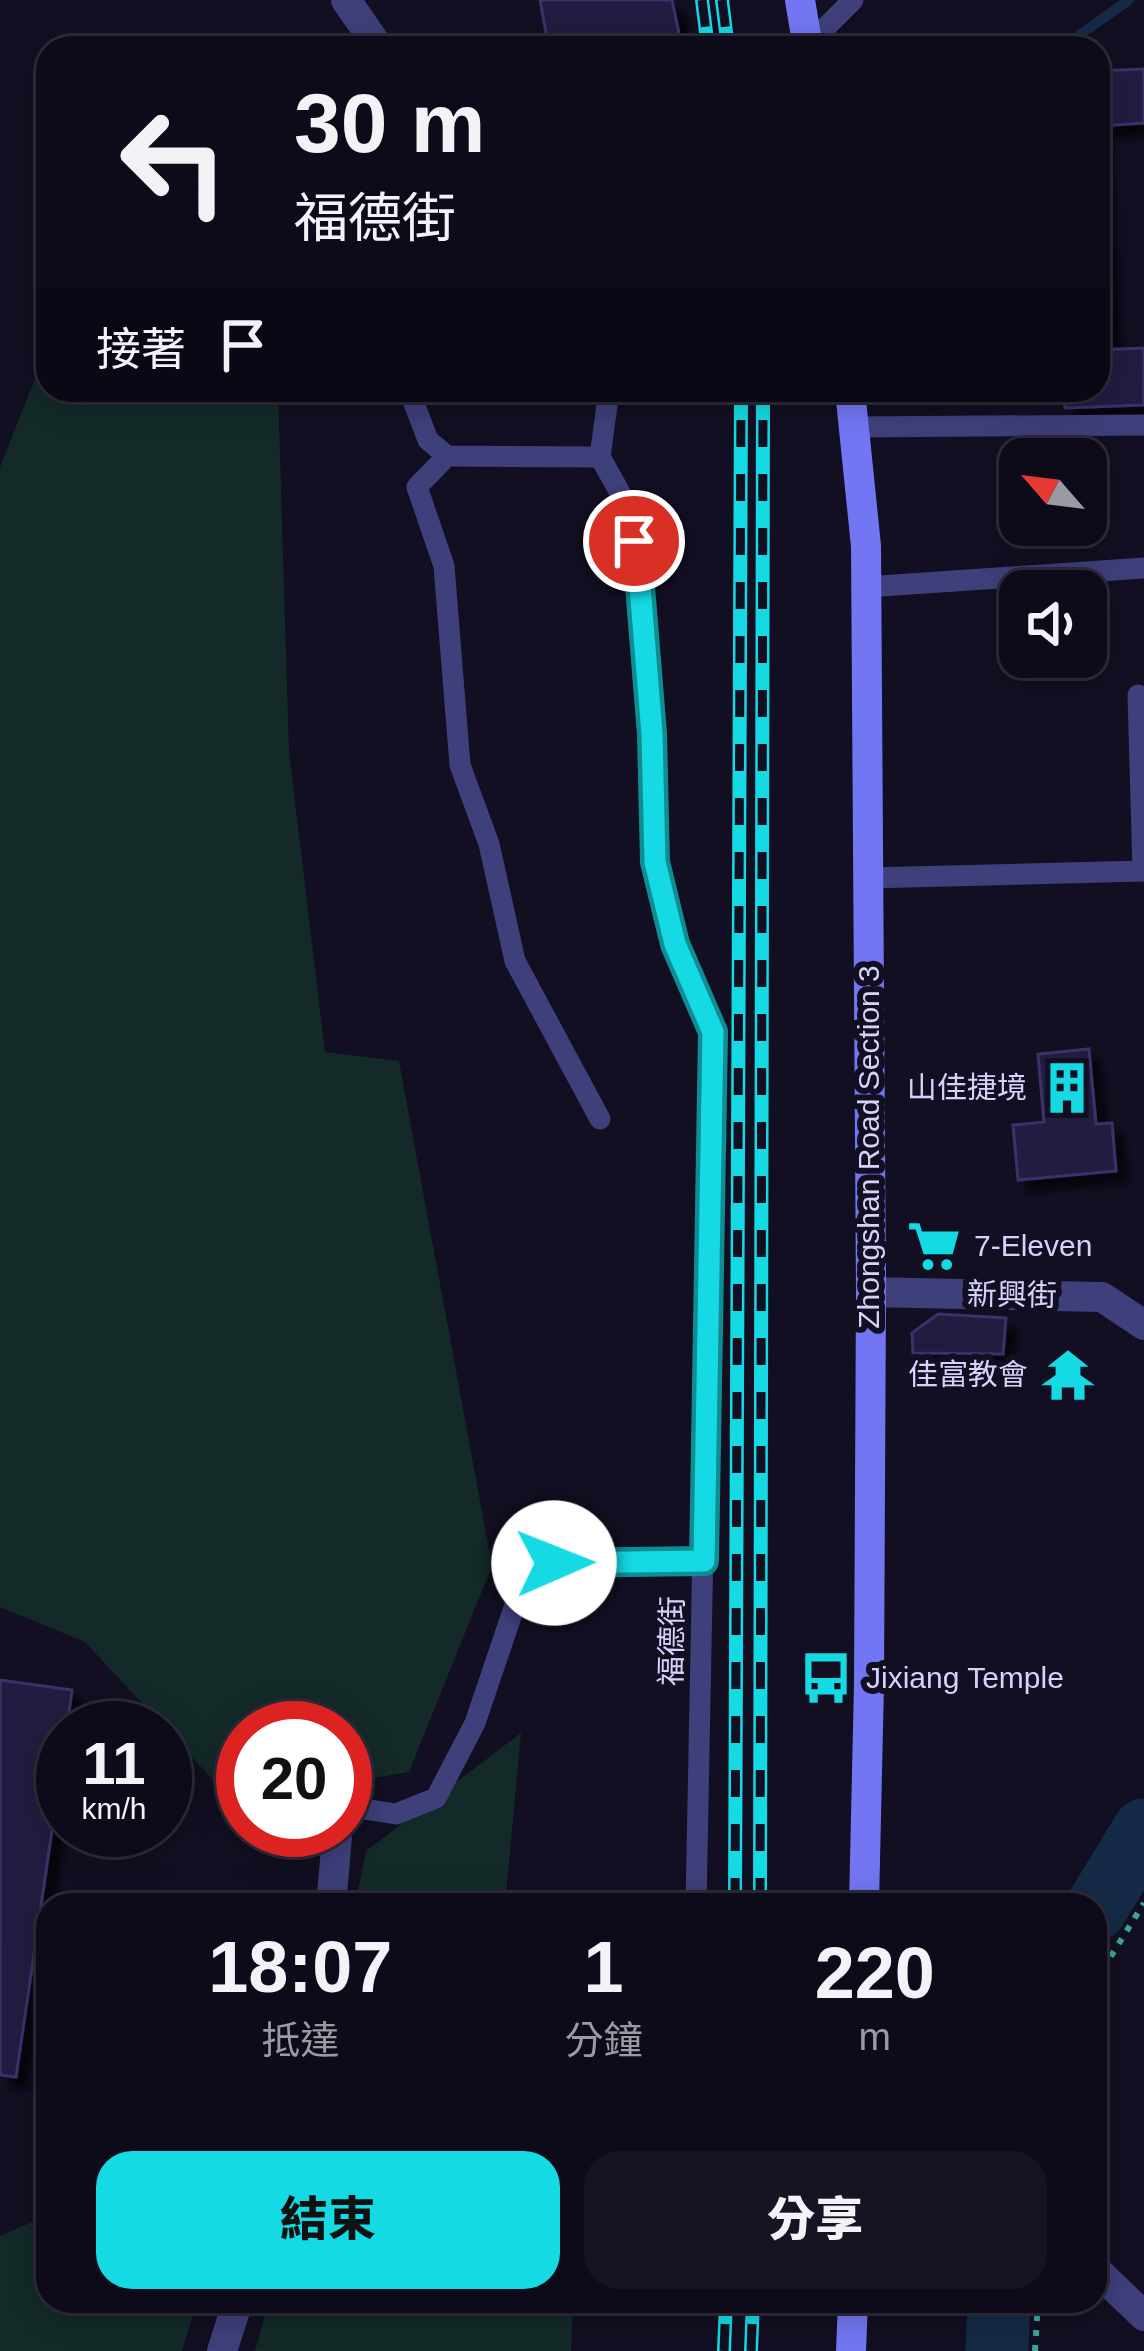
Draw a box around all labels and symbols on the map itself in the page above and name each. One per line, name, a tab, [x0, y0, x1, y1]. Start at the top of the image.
north arrow	[999, 438, 1107, 546]
pin	[583, 490, 685, 592]
street label: Zhongshan Road Section 3	[852, 965, 885, 1329]
building icon: 山佳捷境	[1038, 1059, 1096, 1117]
place label: 山佳捷境	[907, 1071, 1027, 1104]
supermarket icon: 7-Eleven	[905, 1217, 963, 1275]
place label: 7-Eleven	[974, 1229, 1092, 1262]
street label: 新興街	[967, 1277, 1057, 1312]
temple icon: 佳富教會	[1039, 1346, 1097, 1404]
place label: 佳富教會	[908, 1358, 1028, 1391]
position arrow	[491, 1500, 617, 1626]
street label: 福德街	[654, 1596, 689, 1686]
bus stop icon: Jixiang Temple	[797, 1649, 855, 1707]
place label: Jixiang Temple	[866, 1661, 1064, 1694]
speed limit sign: 20	[216, 1701, 372, 1857]

